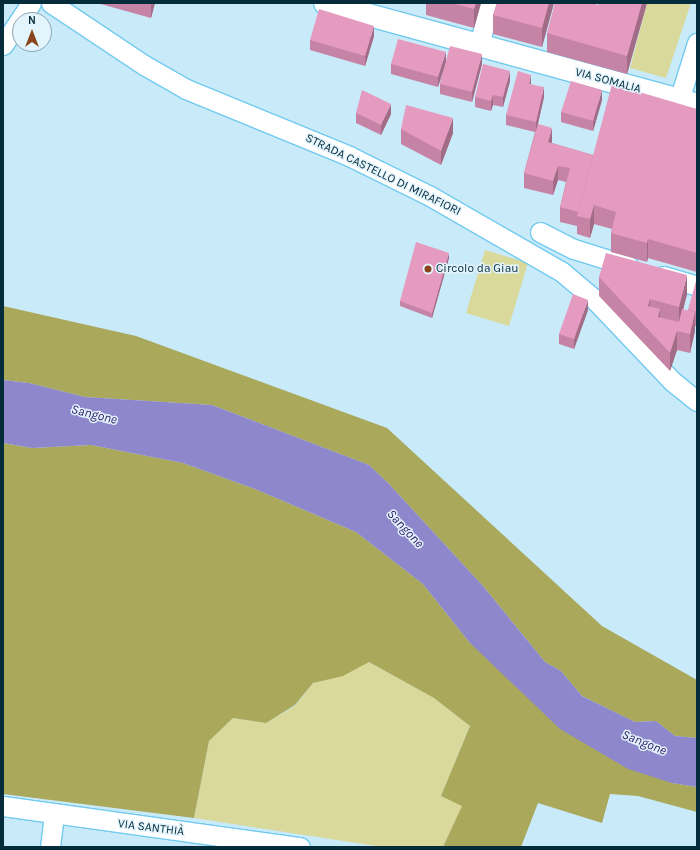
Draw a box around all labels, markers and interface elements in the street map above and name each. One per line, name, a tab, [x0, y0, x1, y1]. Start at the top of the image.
north arrow	[12, 12, 52, 52]
text: N	[28, 14, 36, 27]
street label: VIA SOMALIA	[573, 65, 643, 97]
street label: STRADA CASTELLO DI MIRAFIORI	[303, 131, 463, 219]
place label: Circolo da Giau	[436, 262, 519, 276]
marker: Circolo da Giau	[423, 264, 433, 274]
water label: Sangone	[69, 402, 119, 428]
water label: Sangone	[383, 507, 427, 551]
water label: Sangone	[619, 727, 669, 759]
street label: VIA SANTHIÀ	[117, 817, 185, 839]

